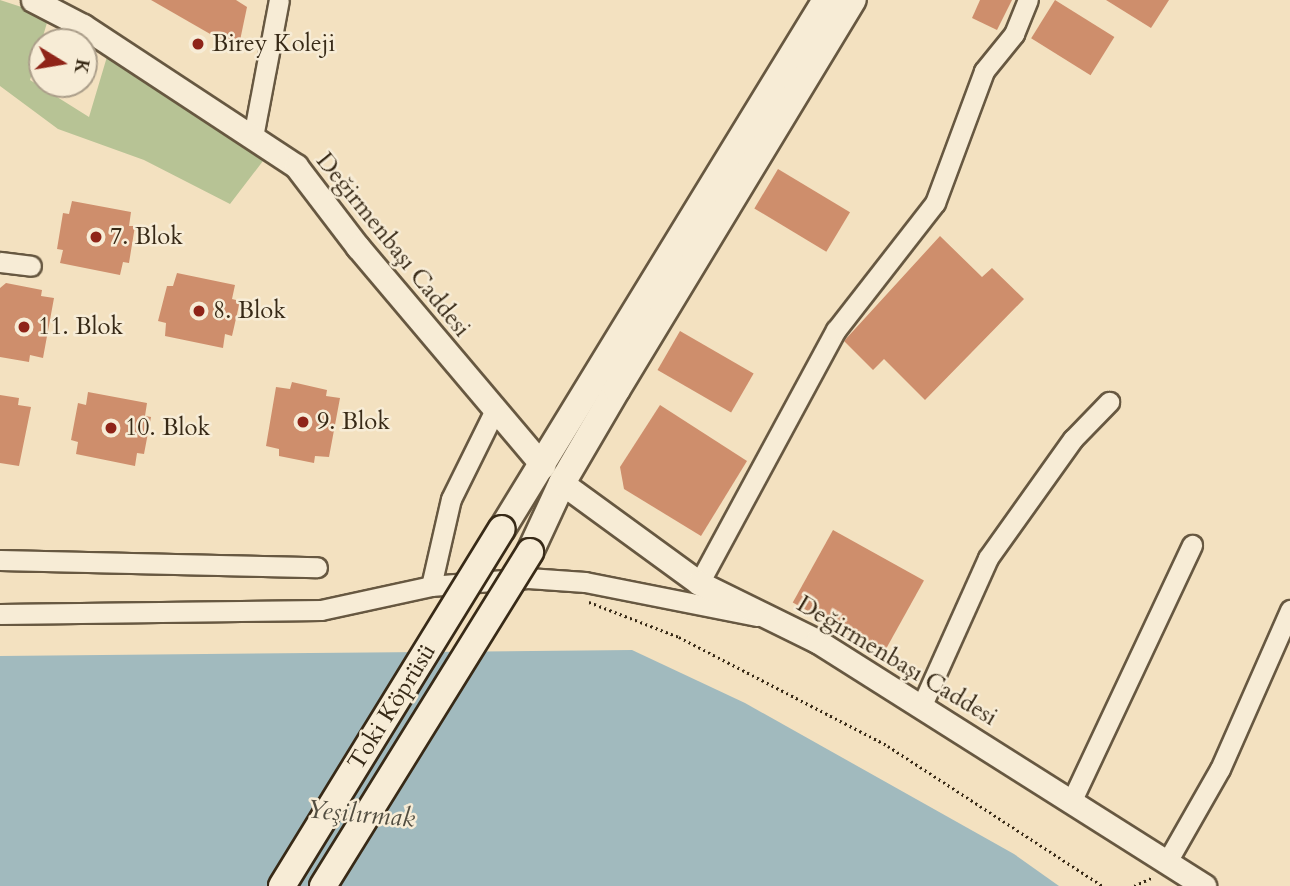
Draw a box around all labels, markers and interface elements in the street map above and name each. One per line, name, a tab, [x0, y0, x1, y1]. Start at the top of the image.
north arrow	[28, 28, 98, 98]
place label: Birey Koleji	[212, 30, 335, 58]
marker: Birey Koleji	[190, 36, 206, 52]
text: K	[67, 57, 96, 77]
street label: Değirmenbaşı Caddesi	[310, 147, 476, 343]
place label: 7. Blok	[110, 223, 183, 251]
marker: 7. Blok	[88, 229, 104, 245]
place label: 8. Blok	[213, 297, 286, 325]
marker: 8. Blok	[191, 303, 207, 319]
place label: 11. Blok	[38, 313, 123, 341]
marker: 11. Blok	[16, 319, 32, 335]
place label: 9. Blok	[317, 408, 390, 436]
place label: 10. Blok	[125, 414, 210, 442]
marker: 9. Blok	[295, 414, 311, 430]
marker: 10. Blok	[103, 420, 119, 436]
street label: Değirmenbaşı Caddesi	[792, 590, 1002, 732]
street label: Toki Köprüsü	[342, 639, 442, 775]
water label: Yeşilırmak	[306, 794, 416, 834]

